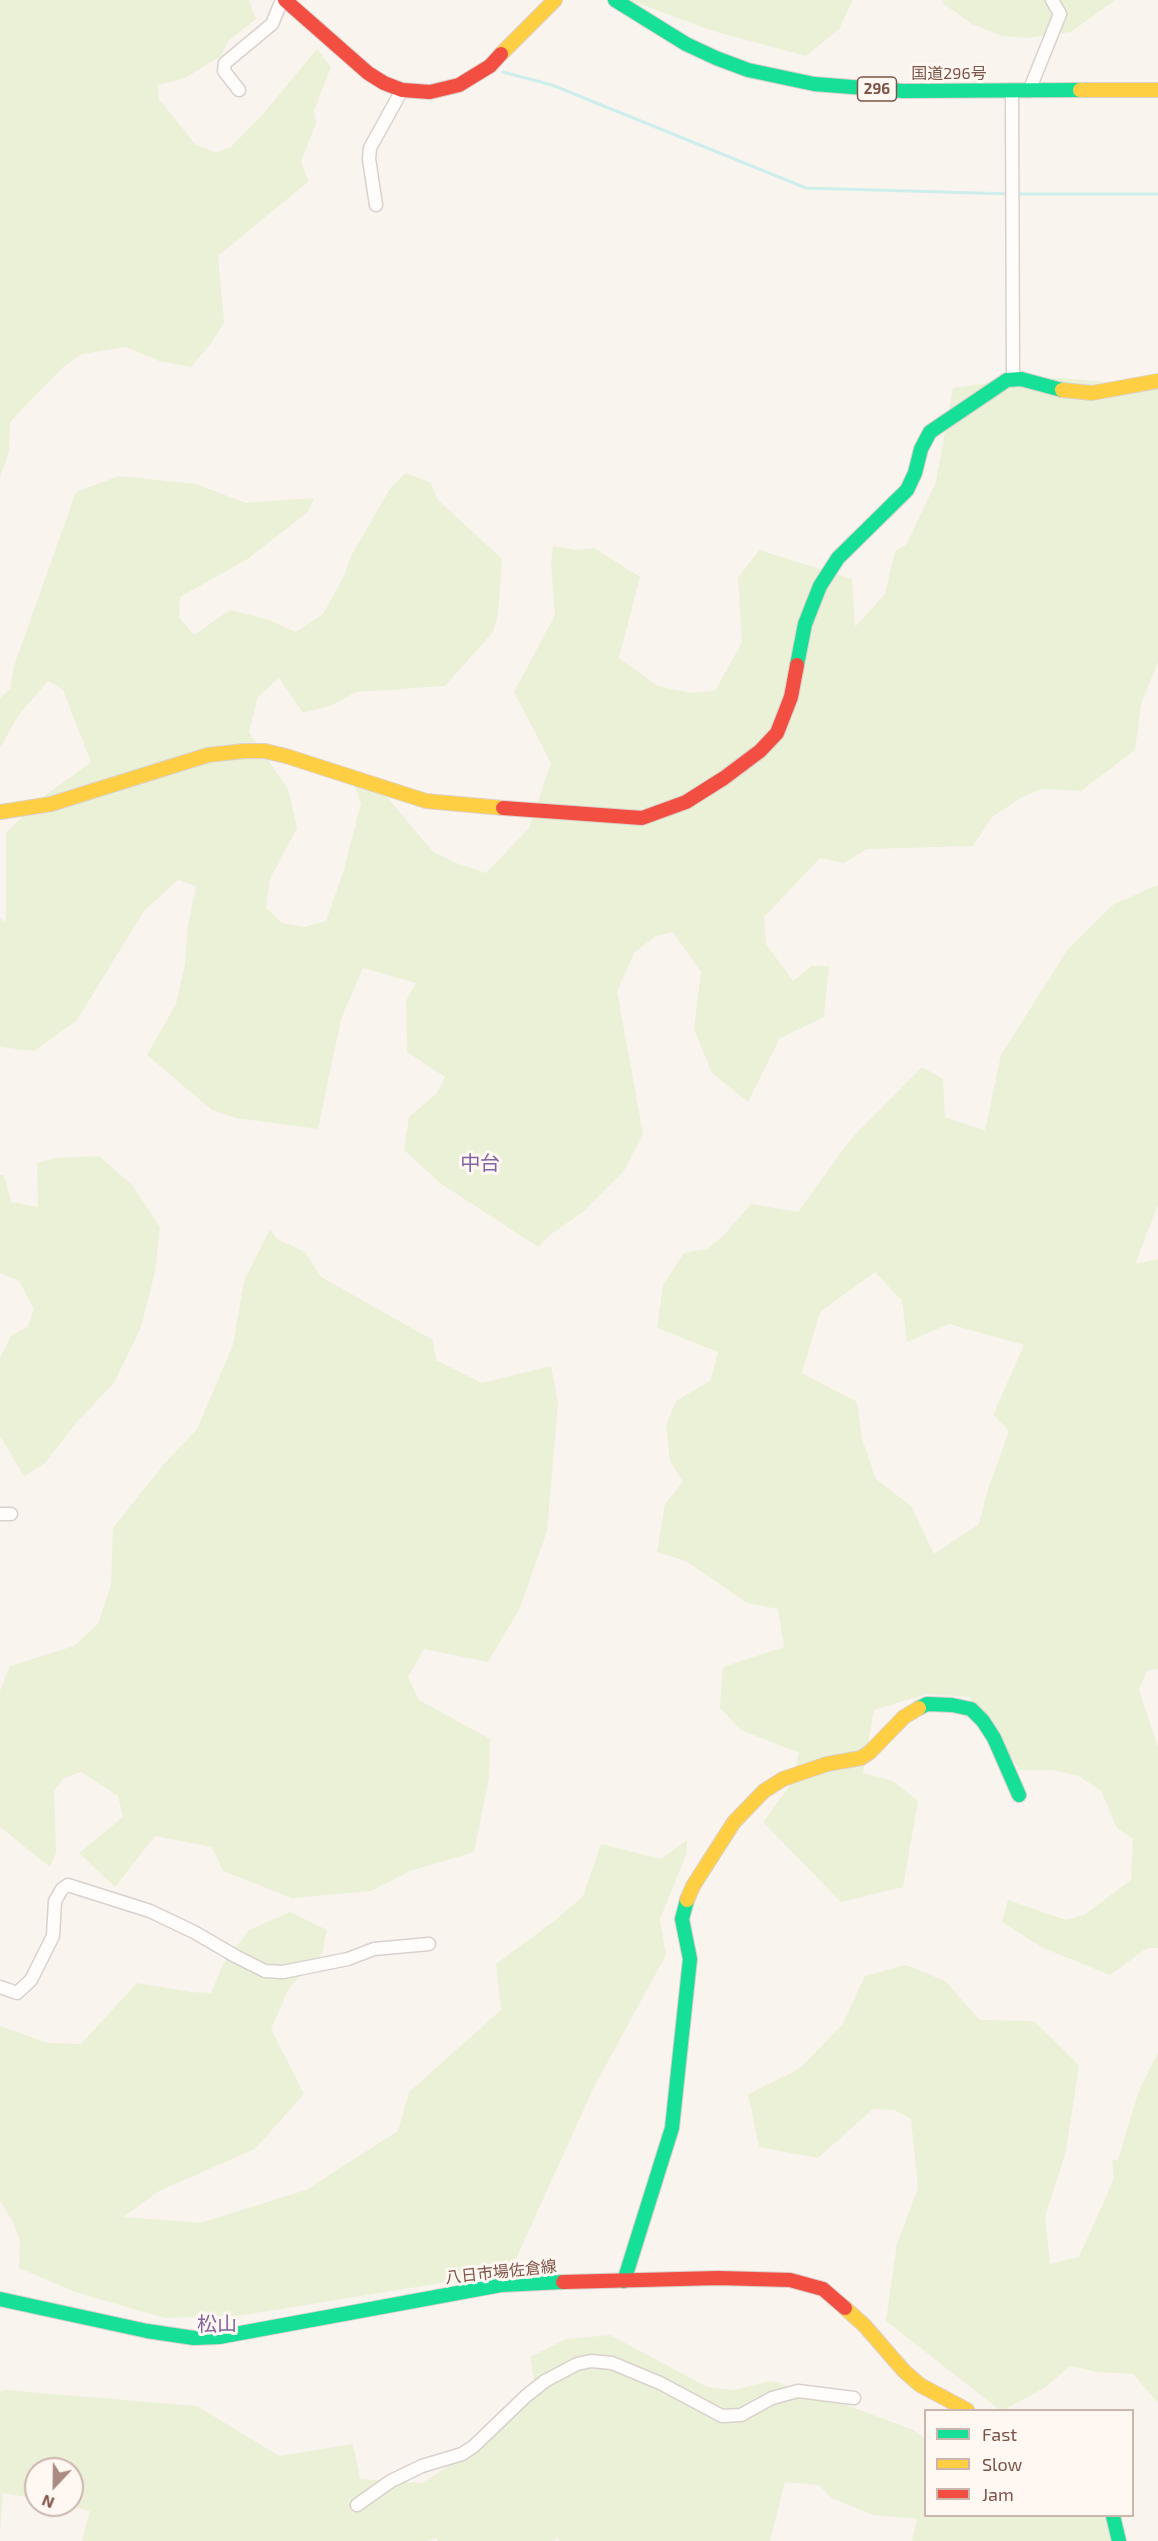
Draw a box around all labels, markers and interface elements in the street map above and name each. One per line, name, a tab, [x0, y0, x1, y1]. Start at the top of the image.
street label: 国道296号	[911, 64, 987, 84]
road number: 296	[858, 77, 896, 101]
district label: 中台	[460, 1151, 500, 1175]
street label: 八日市場佐倉線	[444, 2257, 558, 2287]
district label: 松山	[197, 2312, 237, 2336]
legend	[924, 2409, 1134, 2517]
text: Fast	[982, 2423, 1017, 2445]
text: Slow	[982, 2453, 1022, 2475]
north arrow	[24, 2457, 84, 2517]
text: Jam	[982, 2483, 1014, 2505]
text: N	[39, 2491, 57, 2513]

